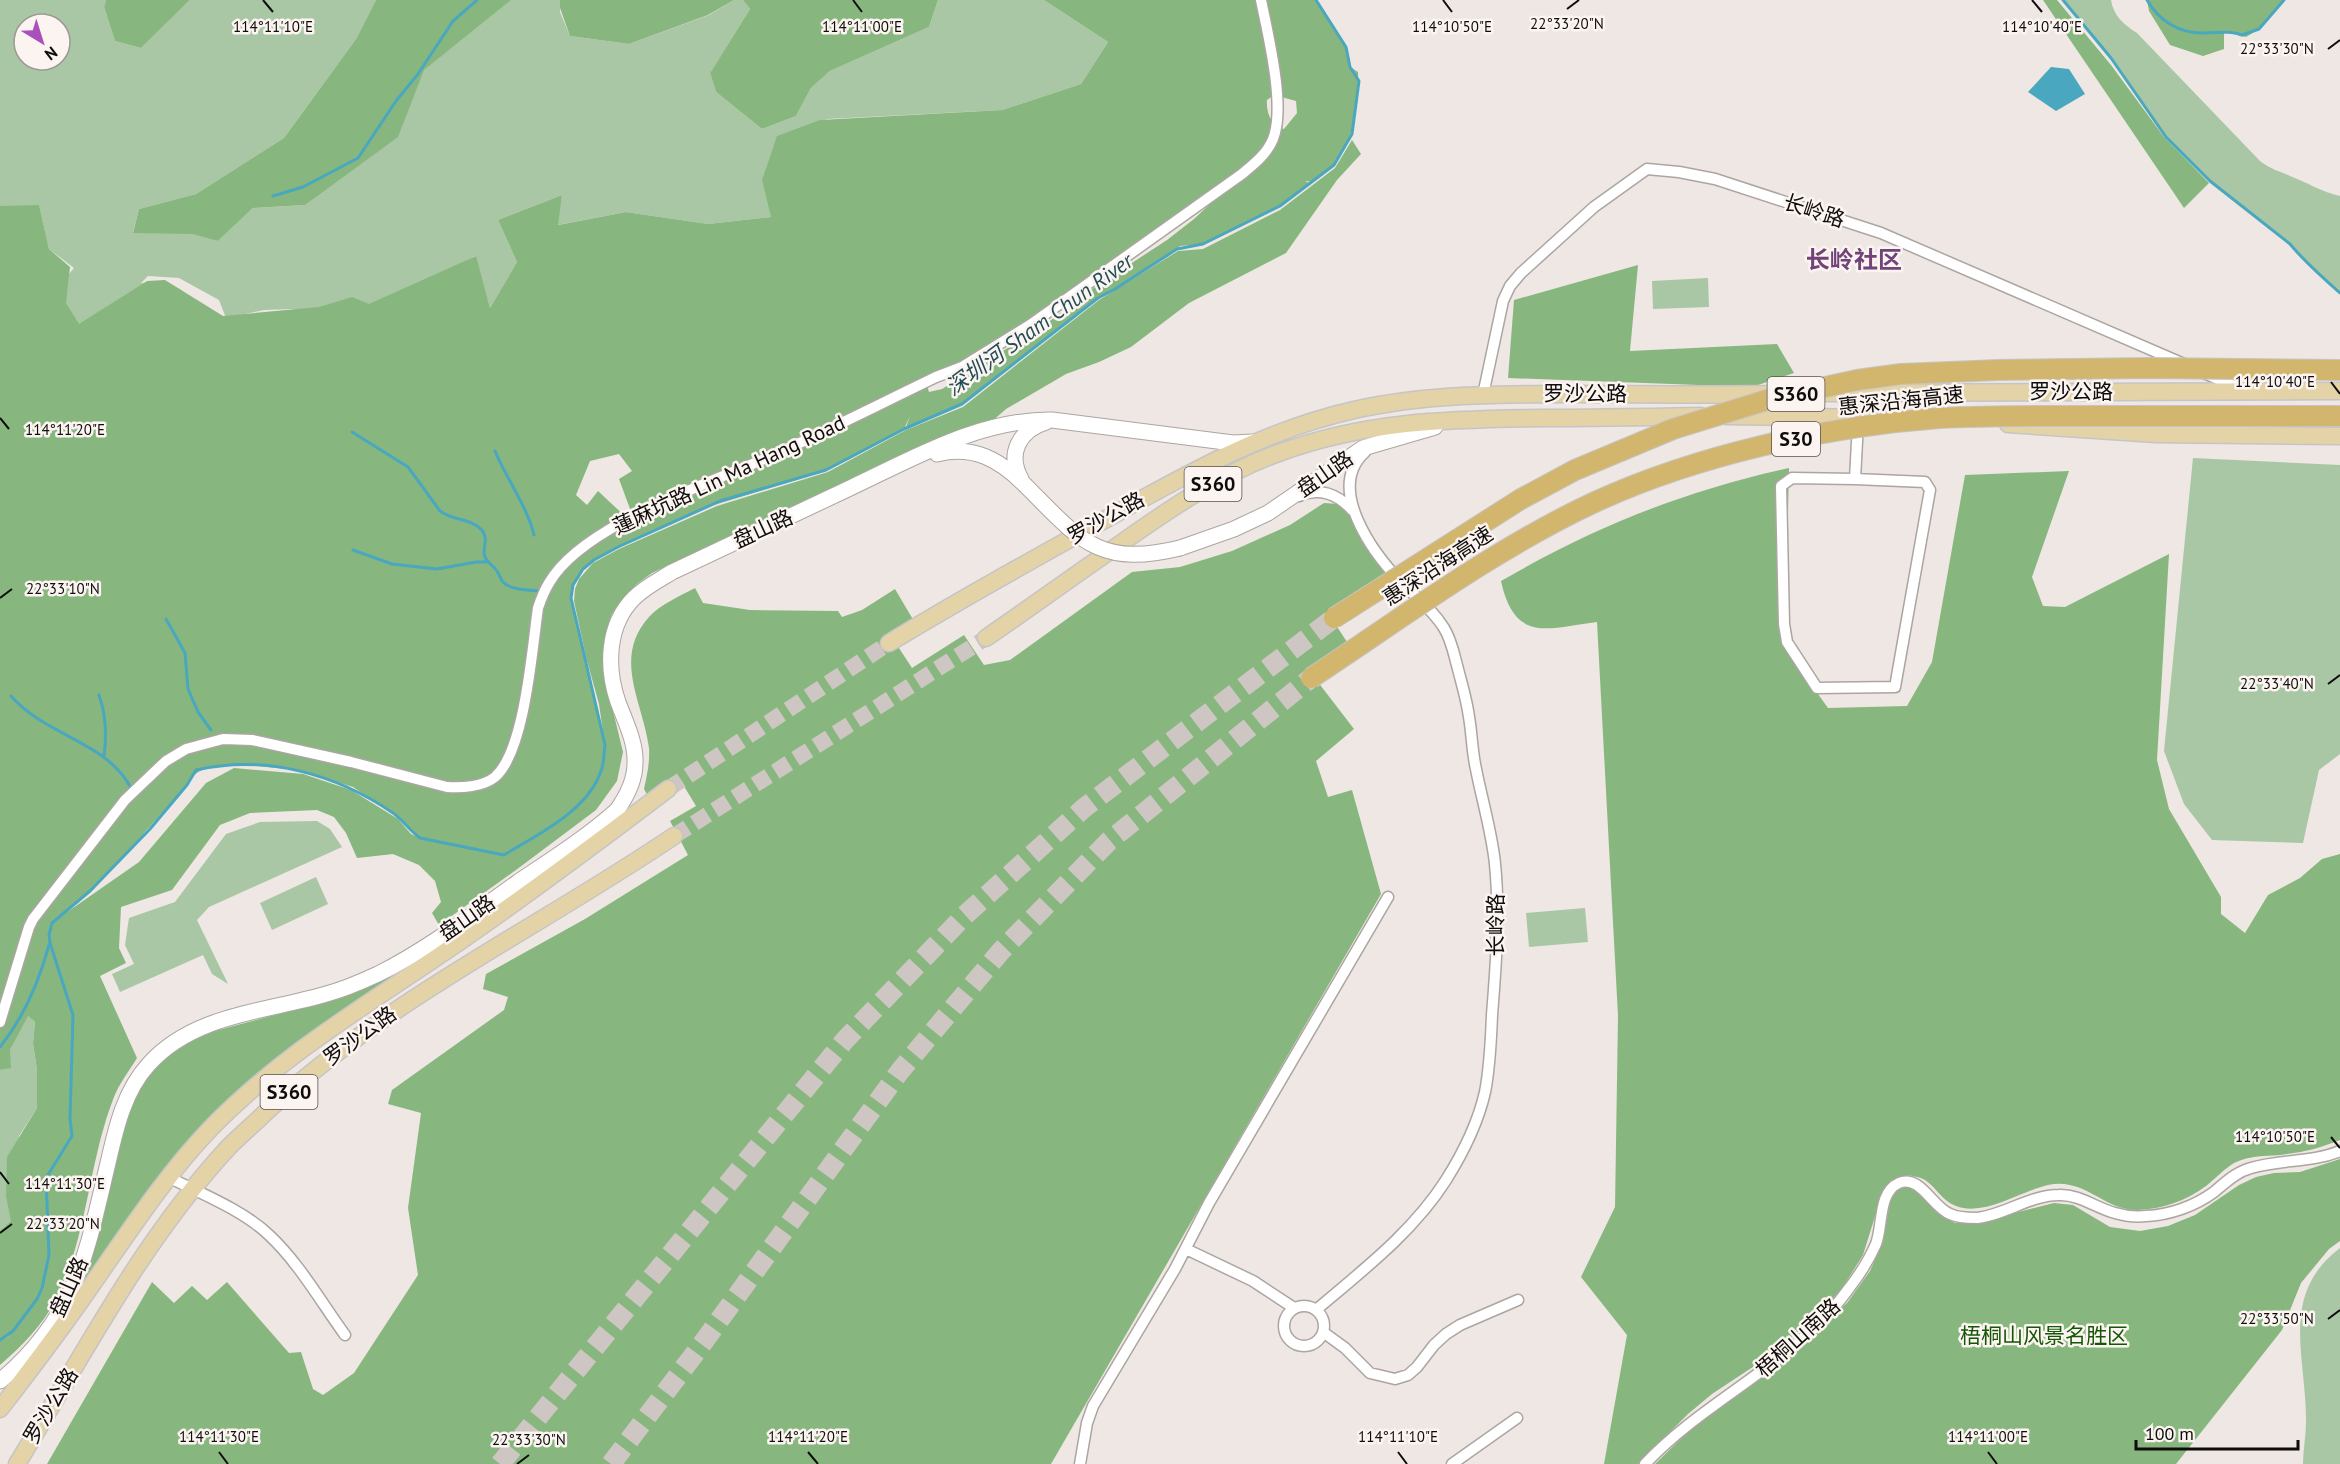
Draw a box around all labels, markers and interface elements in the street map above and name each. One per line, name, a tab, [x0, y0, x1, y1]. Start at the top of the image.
north arrow	[12, 12, 72, 72]
text: 22°33'20"N	[1530, 14, 1604, 33]
text: 114°11'10"E	[233, 17, 313, 36]
text: 114°11'00"E	[822, 17, 902, 36]
text: 114°10'50"E	[1412, 17, 1492, 36]
text: 114°10'40"E	[2002, 17, 2082, 36]
text: 22°33'30"N	[2240, 39, 2314, 58]
text: N	[41, 43, 62, 65]
street label: 长岭路	[1780, 188, 1848, 233]
district label: 长岭社区	[1806, 244, 1902, 275]
water label: 深圳河 Sham Chun River	[940, 246, 1140, 401]
text: 114°10'40"E	[2235, 372, 2315, 391]
road number: S360	[1768, 377, 1824, 411]
street label: 罗沙公路	[2029, 378, 2113, 405]
street label: 罗沙公路	[1543, 380, 1627, 407]
street label: 惠深沿海高速	[1837, 380, 1965, 421]
street label: 蓮麻坑路 Lin Ma Hang Road	[608, 409, 849, 540]
text: 114°11'20"E	[25, 420, 105, 439]
road number: S30	[1772, 422, 1820, 456]
street label: 盘山路	[1291, 444, 1358, 503]
road number: S360	[1184, 467, 1242, 501]
street label: 罗沙公路	[1062, 485, 1149, 550]
street label: 盘山路	[729, 503, 797, 554]
street label: 惠深沿海高速	[1378, 520, 1498, 611]
text: 22°33'10"N	[26, 579, 100, 598]
text: 22°33'40"N	[2240, 674, 2314, 693]
street label: 盘山路	[433, 888, 500, 947]
street label: 长岭路	[1482, 894, 1509, 957]
street label: 罗沙公路	[318, 1000, 402, 1071]
road number: S360	[260, 1075, 318, 1109]
text: 114°10'50"E	[2235, 1127, 2315, 1146]
text: 114°11'30"E	[25, 1174, 105, 1193]
text: 22°33'20"N	[26, 1214, 100, 1233]
street label: 盘山路	[43, 1253, 94, 1321]
street label: 梧桐山南路	[1750, 1292, 1846, 1383]
text: 22°33'50"N	[2240, 1309, 2314, 1328]
park label: 梧桐山风景名胜区	[1960, 1322, 2128, 1349]
street label: 罗沙公路	[17, 1363, 84, 1449]
scale bar	[2136, 1413, 2298, 1451]
text: 100 m	[2145, 1422, 2194, 1445]
text: 114°11'30"E	[179, 1427, 259, 1446]
text: 114°11'20"E	[768, 1427, 848, 1446]
text: 114°11'10"E	[1358, 1427, 1438, 1446]
text: 114°11'00"E	[1948, 1427, 2028, 1446]
text: 22°33'30"N	[492, 1430, 566, 1449]

